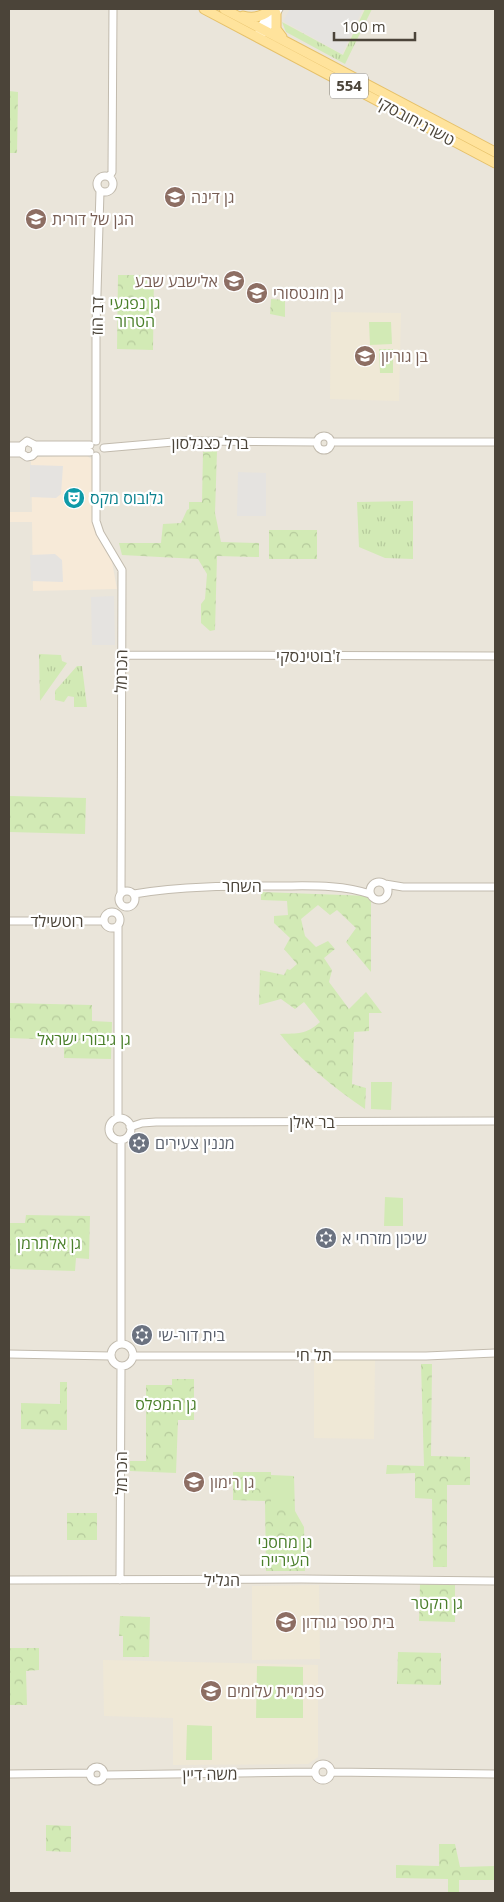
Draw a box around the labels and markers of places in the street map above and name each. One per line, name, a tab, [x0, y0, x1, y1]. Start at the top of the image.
school or university icon: גן דינה	[163, 185, 187, 209]
place label: גן דינה	[191, 186, 234, 208]
school or university icon: הגן של דורית	[24, 207, 48, 231]
place label: הגן של דורית	[52, 208, 134, 230]
school or university icon: אלישבע שבע	[222, 269, 246, 293]
place label: אלישבע שבע	[135, 270, 218, 292]
school or university icon: גן מונטסורי	[245, 281, 269, 305]
place label: גן מונטסורי	[273, 282, 344, 304]
school or university icon: בן גוריון	[353, 344, 377, 368]
place label: בן גוריון	[381, 345, 429, 367]
theatre icon: גלובוס מקס	[62, 486, 86, 510]
place label: גלובוס מקס	[90, 487, 164, 509]
synagogue icon: מננין צעירים	[127, 1131, 151, 1155]
place label: מננין צעירים	[155, 1132, 235, 1154]
synagogue icon: שיכון מזרחי א	[314, 1226, 338, 1250]
place label: שיכון מזרחי א	[342, 1227, 427, 1249]
synagogue icon: בית דור-שי	[130, 1323, 154, 1347]
place label: בית דור-שי	[158, 1324, 226, 1346]
school or university icon: גן רימון	[182, 1470, 206, 1494]
place label: גן רימון	[210, 1471, 254, 1493]
school or university icon: בית ספר גורדון	[274, 1610, 298, 1634]
place label: בית ספר גורדון	[302, 1611, 395, 1633]
school or university icon: פנימיית עלומים	[199, 1679, 223, 1703]
place label: פנימיית עלומים	[227, 1680, 324, 1702]

